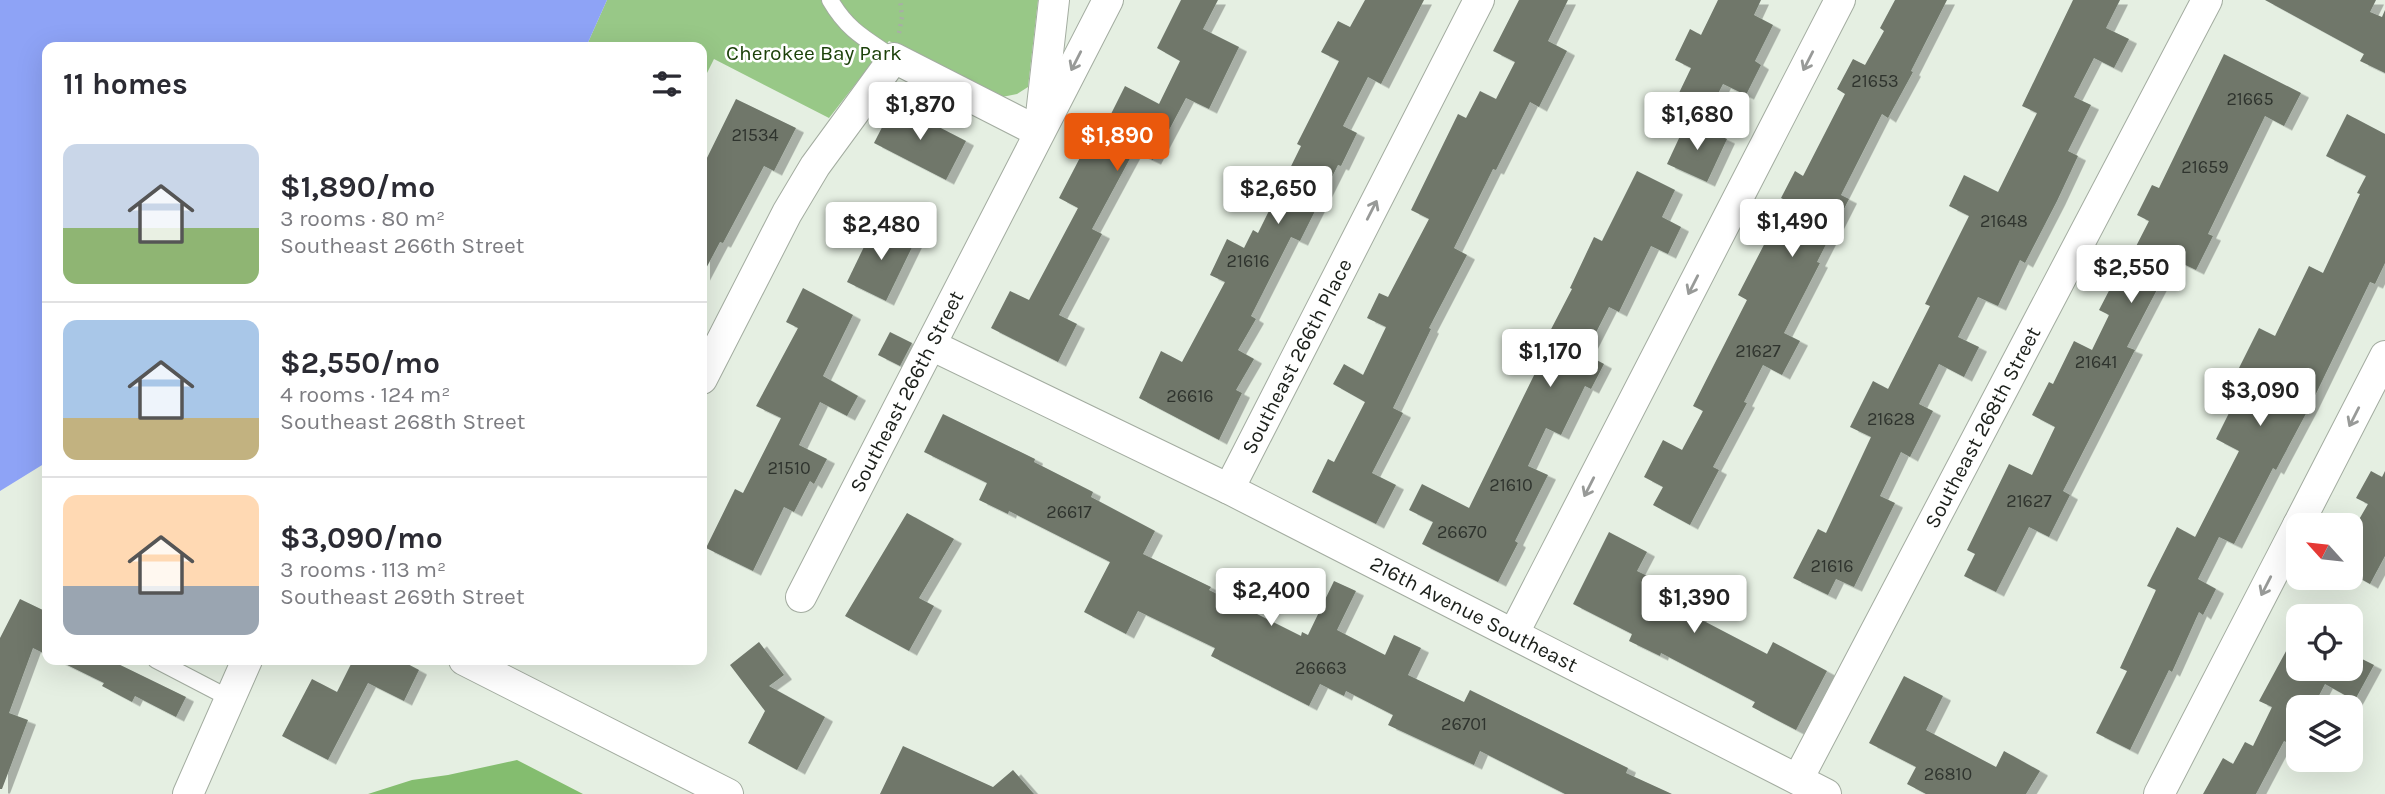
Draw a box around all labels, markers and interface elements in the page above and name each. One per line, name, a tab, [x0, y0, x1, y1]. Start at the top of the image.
park label: Cherokee Bay Park	[726, 41, 902, 65]
one-way arrow	[1069, 50, 1083, 71]
one-way arrow	[1801, 50, 1815, 71]
icon: filters	[648, 65, 686, 103]
text: 11 homes	[63, 66, 188, 102]
house number: 21653	[1851, 70, 1899, 92]
pin: $1,870	[863, 82, 977, 142]
house number: 21665	[2226, 88, 2274, 110]
text: $1,870	[885, 91, 955, 118]
pin: $1,680	[1640, 92, 1754, 152]
text: $1,680	[1660, 101, 1734, 128]
pin: $1,890	[1060, 114, 1174, 173]
text: $1,890	[1080, 122, 1154, 149]
house number: 21534	[731, 124, 779, 146]
house number: 21659	[2181, 156, 2229, 178]
pin: $2,650	[1221, 166, 1335, 226]
text: $1,890/mo	[280, 169, 435, 205]
icon: home	[119, 172, 203, 256]
text: $2,650	[1239, 175, 1317, 202]
one-way arrow	[1365, 200, 1379, 221]
pin: $1,490	[1735, 200, 1849, 259]
pin: $2,480	[824, 202, 938, 262]
text: 3 rooms · 80 m²	[280, 205, 445, 232]
text: $1,490	[1756, 208, 1828, 235]
house number: 21648	[1980, 210, 2028, 232]
text: $2,480	[842, 211, 920, 238]
text: Southeast 266th Street	[280, 232, 524, 259]
pin: $2,550	[2074, 246, 2188, 305]
house number: 21616	[1227, 250, 1269, 272]
text: $2,550	[2093, 254, 2169, 281]
street label: Southeast 266th Place	[1237, 255, 1357, 458]
one-way arrow	[1686, 274, 1700, 295]
street label: Southeast 266th Street	[845, 287, 968, 496]
street label: Southeast 268th Street	[1920, 323, 2045, 532]
pin: $1,170	[1493, 330, 1607, 389]
text: $1,170	[1518, 338, 1582, 365]
house number: 21627	[1735, 340, 1781, 362]
text: $2,550/mo	[280, 345, 440, 381]
icon: home	[119, 348, 203, 432]
house number: 21641	[2075, 351, 2117, 373]
pin: $3,090	[2203, 368, 2317, 428]
text: $3,090	[2220, 377, 2300, 404]
text: 4 rooms · 124 m²	[280, 381, 450, 408]
house number: 26616	[1166, 385, 1214, 407]
one-way arrow	[2346, 406, 2360, 427]
text: Southeast 268th Street	[280, 408, 525, 435]
house number: 21628	[1867, 408, 1915, 430]
house number: 21510	[767, 457, 811, 479]
house number: 21610	[1489, 474, 1533, 496]
one-way arrow	[1582, 476, 1595, 497]
house number: 21627	[2006, 490, 2052, 512]
house number: 26617	[1046, 501, 1092, 523]
north arrow	[2286, 513, 2362, 590]
map controls	[2286, 513, 2363, 772]
text: $3,090/mo	[280, 520, 443, 556]
house number: 26670	[1437, 521, 1487, 543]
icon: home	[119, 523, 203, 607]
street label: 216th Avenue Southeast	[1366, 551, 1582, 677]
house number: 21616	[1811, 555, 1853, 577]
text: 3 rooms · 113 m²	[280, 556, 446, 583]
pin: $2,400	[1214, 568, 1328, 628]
one-way arrow	[2259, 575, 2273, 596]
pin: $1,390	[1637, 576, 1751, 635]
text: $2,400	[1232, 577, 1310, 604]
text: Southeast 269th Street	[280, 583, 525, 610]
text: $1,390	[1658, 584, 1730, 611]
button: locate	[2286, 604, 2363, 681]
house number: 26663	[1295, 657, 1347, 679]
button: layers	[2286, 695, 2363, 772]
house number: 26701	[1441, 713, 1487, 735]
house number: 26810	[1924, 763, 1972, 785]

